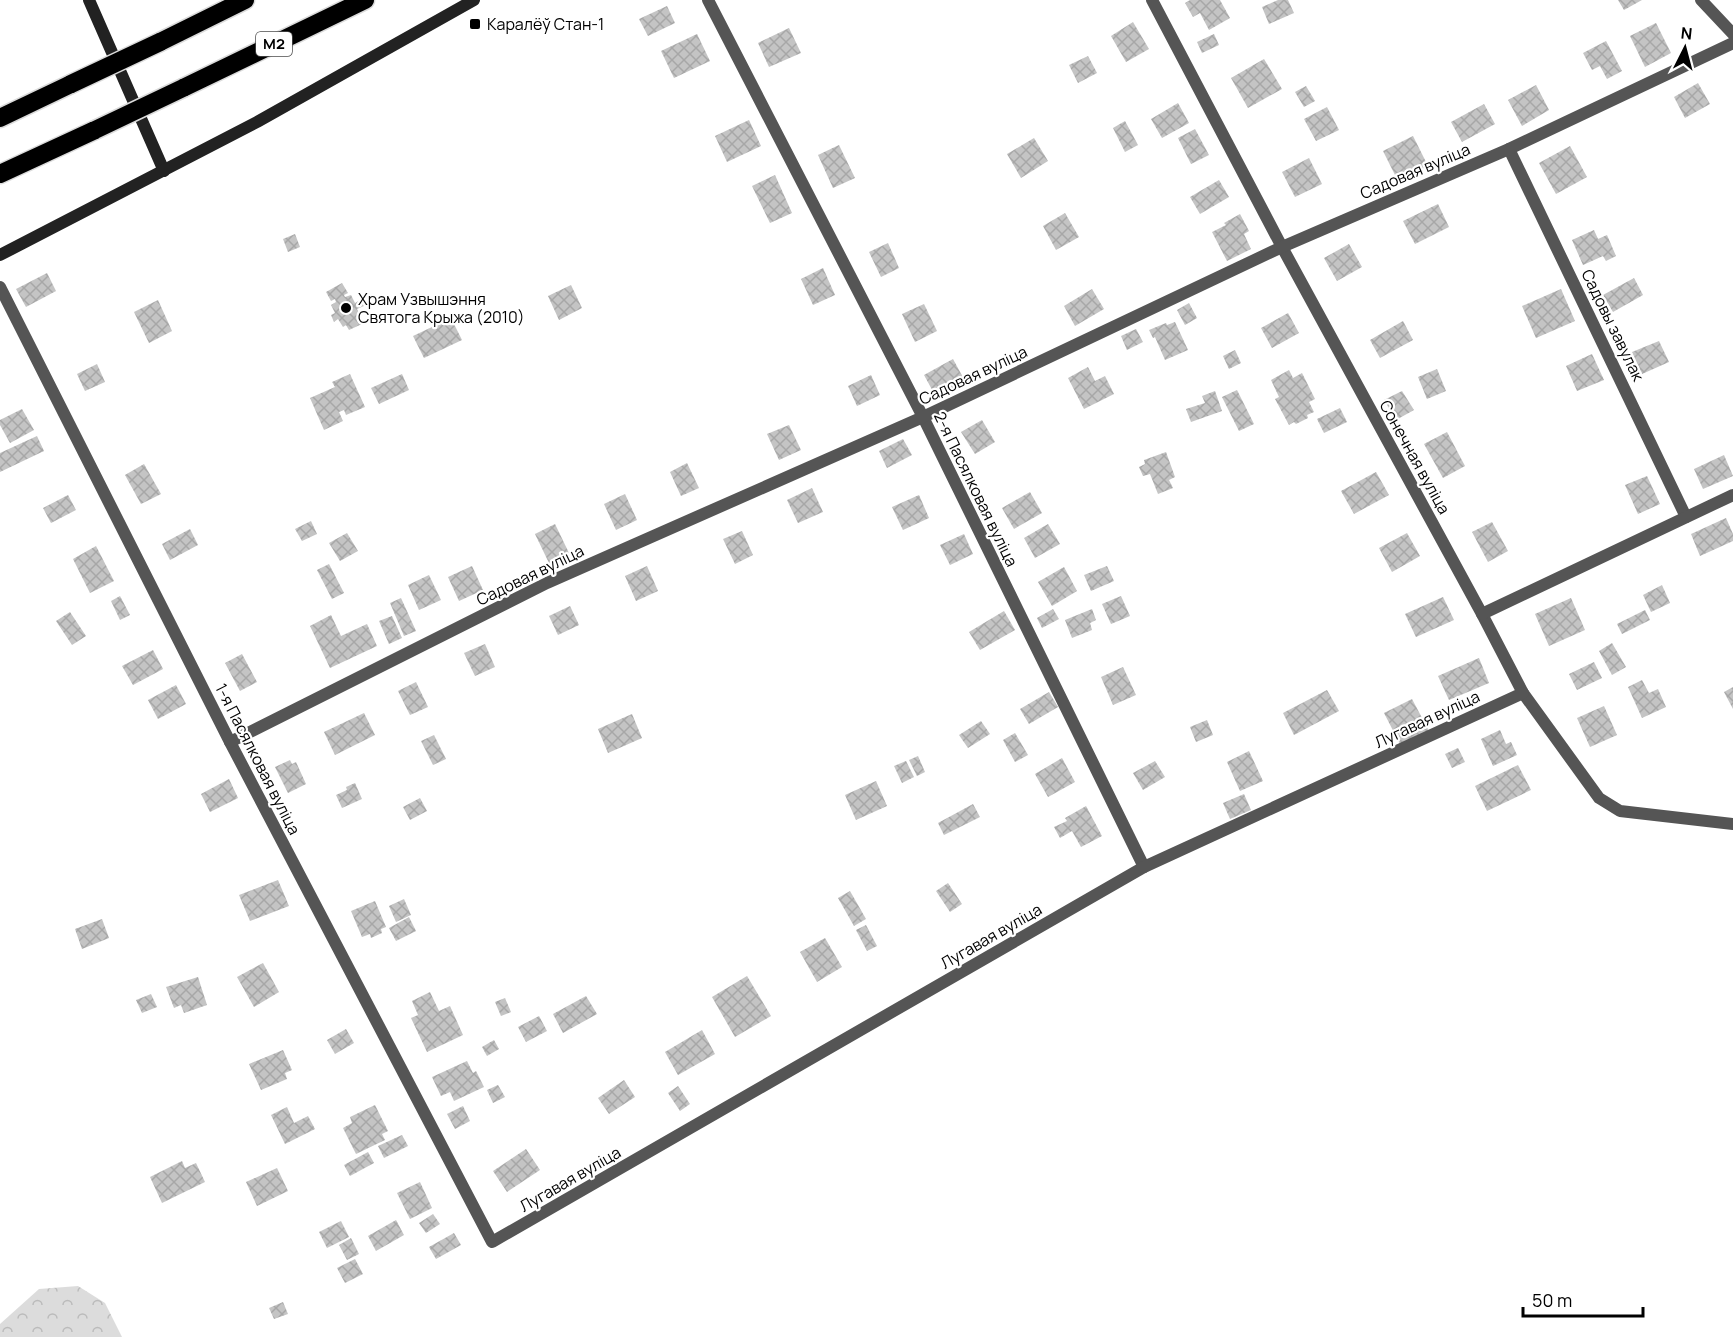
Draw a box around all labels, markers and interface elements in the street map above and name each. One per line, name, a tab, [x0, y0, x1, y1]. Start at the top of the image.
place label: Каралёў Стан-1	[487, 13, 604, 35]
marker: Каралёў Стан-1	[468, 17, 482, 31]
north arrow	[1655, 18, 1715, 78]
text: N	[1680, 22, 1693, 45]
road number: М2	[256, 32, 292, 56]
street label: Садовая вуліца	[1357, 138, 1473, 204]
street label: Садовы завулак	[1576, 266, 1650, 385]
place label: Храм Узвышэння Святога Крыжа (2010)	[358, 288, 525, 328]
marker: Храм Узвышэння Святога Крыжа (2010)	[339, 301, 353, 315]
street label: Садовая вуліца	[915, 340, 1031, 410]
street label: Сонечная вуліца	[1375, 396, 1455, 518]
street label: 2-я Пасялковая вуліца	[929, 408, 1023, 570]
street label: Садовая вуліца	[472, 539, 588, 611]
street label: 1-я Пасялковая вуліца	[210, 680, 306, 838]
street label: Лугавая вуліца	[1371, 685, 1483, 753]
street label: Лугавая вуліца	[936, 898, 1046, 974]
street label: Лугавая вуліца	[515, 1141, 625, 1217]
scale bar	[1523, 1280, 1643, 1318]
text: 50 m	[1532, 1288, 1572, 1312]

